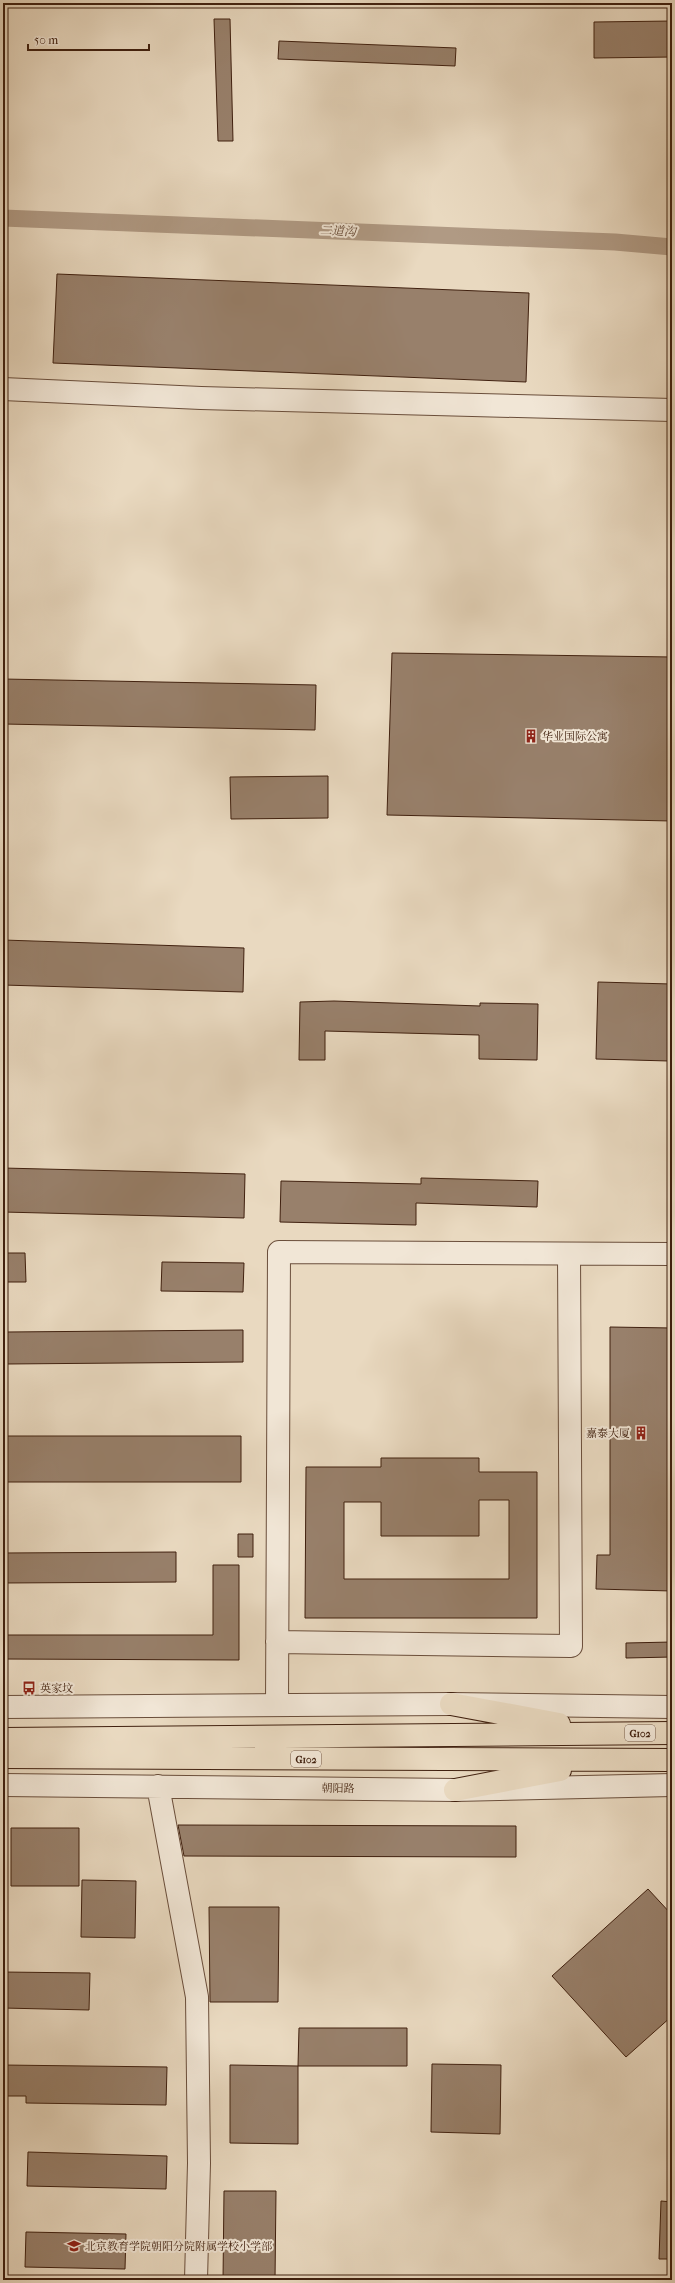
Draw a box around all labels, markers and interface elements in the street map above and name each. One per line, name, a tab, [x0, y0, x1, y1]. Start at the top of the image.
scale bar	[28, 26, 149, 52]
text: 50 m	[34, 33, 58, 47]
water label: 二道沟	[320, 223, 358, 239]
building icon: 华业国际公寓	[523, 728, 539, 744]
place label: 华业国际公寓	[542, 730, 608, 743]
building icon: 嘉泰大厦	[633, 1425, 649, 1441]
place label: 嘉泰大厦	[586, 1427, 630, 1440]
bus stop icon: 英家坟	[21, 1680, 37, 1696]
place label: 英家坟	[40, 1682, 73, 1695]
road number: G102	[625, 1725, 655, 1741]
road number: G102	[291, 1751, 321, 1767]
street label: 朝阳路	[321, 1782, 355, 1795]
school or university icon: 北京教育学院朝阳分院附属学校小学部	[66, 2238, 82, 2254]
place label: 北京教育学院朝阳分院附属学校小学部	[85, 2240, 273, 2253]

